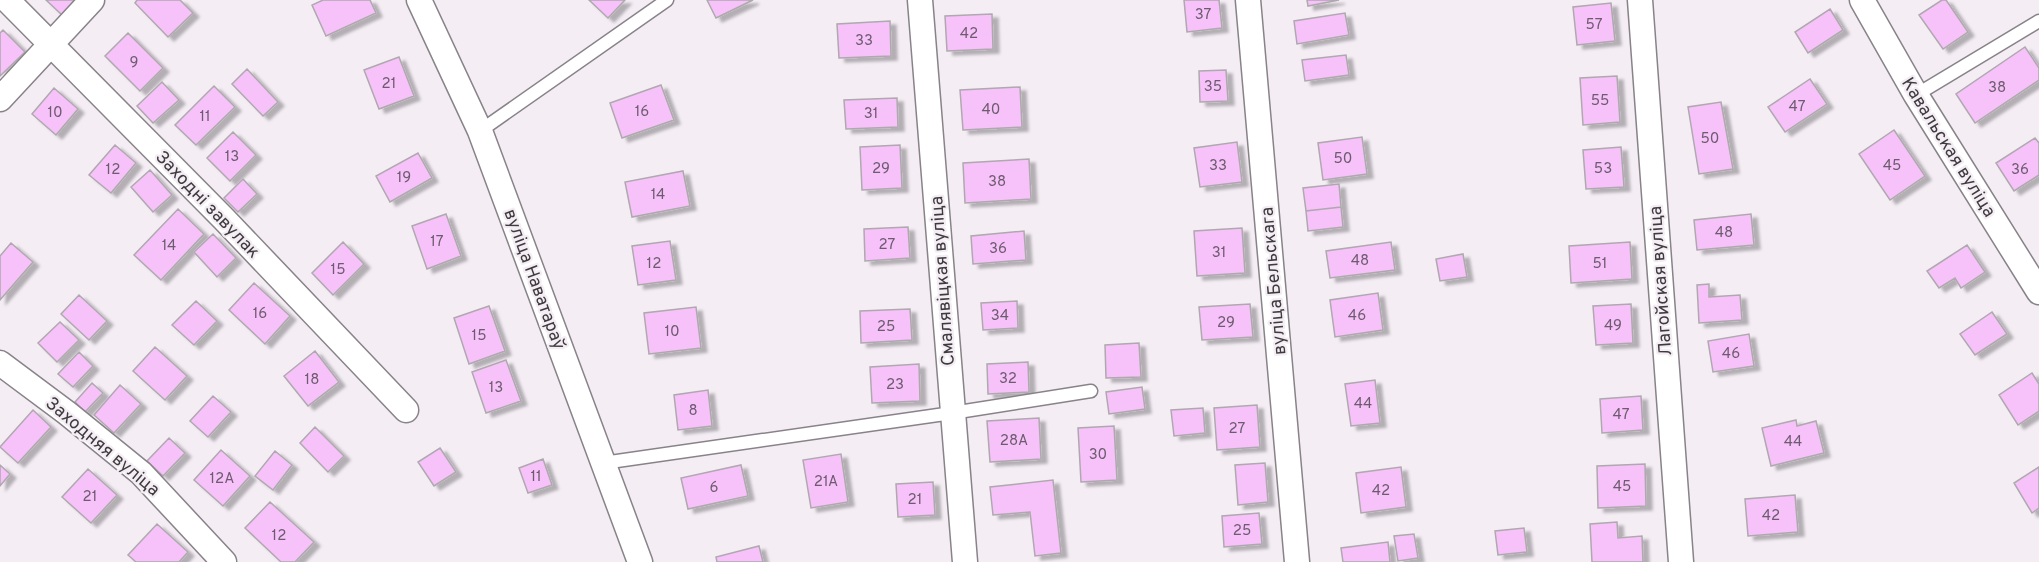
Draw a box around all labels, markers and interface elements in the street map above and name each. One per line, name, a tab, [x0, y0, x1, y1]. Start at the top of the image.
house number: 37	[1195, 6, 1212, 25]
house number: 57	[1586, 16, 1603, 35]
house number: 42	[960, 25, 978, 44]
house number: 33	[855, 32, 873, 51]
house number: 9	[130, 54, 138, 73]
street label: Кавальская вуліца	[1895, 74, 2000, 222]
house number: 21	[382, 75, 396, 94]
house number: 35	[1204, 78, 1222, 97]
house number: 38	[1988, 79, 2006, 98]
house number: 55	[1591, 92, 1609, 111]
house number: 47	[1789, 98, 1806, 117]
house number: 40	[982, 101, 1000, 120]
house number: 16	[635, 103, 649, 122]
house number: 10	[47, 104, 63, 123]
house number: 31	[864, 105, 878, 124]
house number: 11	[199, 108, 211, 127]
house number: 50	[1701, 130, 1719, 149]
street label: Заходні завулак	[150, 146, 264, 264]
house number: 13	[225, 148, 239, 167]
house number: 50	[1334, 150, 1352, 169]
house number: 33	[1209, 157, 1227, 176]
house number: 45	[1883, 157, 1901, 176]
house number: 29	[872, 160, 890, 179]
house number: 53	[1594, 160, 1612, 179]
house number: 12	[106, 161, 120, 180]
house number: 36	[2011, 161, 2029, 180]
house number: 19	[397, 169, 411, 188]
house number: 38	[988, 173, 1006, 192]
house number: 14	[651, 186, 665, 205]
street label: Смалявіцкая вуліца	[926, 195, 961, 367]
street label: Лагойская вуліца	[1645, 205, 1678, 357]
street label: вуліца Наватараў	[497, 206, 570, 353]
street label: вуліца Бельскага	[1257, 206, 1292, 356]
house number: 48	[1715, 224, 1733, 243]
house number: 17	[430, 233, 444, 252]
house number: 27	[879, 236, 896, 255]
house number: 14	[162, 237, 176, 256]
house number: 36	[989, 240, 1007, 259]
house number: 31	[1212, 244, 1226, 263]
house number: 48	[1351, 252, 1369, 271]
house number: 12	[647, 255, 661, 274]
house number: 51	[1593, 255, 1607, 274]
house number: 15	[331, 261, 345, 280]
house number: 16	[253, 305, 267, 324]
house number: 34	[991, 307, 1009, 326]
house number: 46	[1348, 307, 1366, 326]
house number: 29	[1217, 314, 1235, 333]
house number: 49	[1604, 317, 1622, 336]
house number: 25	[877, 318, 895, 337]
house number: 10	[664, 323, 680, 342]
house number: 15	[472, 327, 486, 346]
house number: 46	[1722, 345, 1740, 364]
house number: 32	[999, 370, 1017, 389]
house number: 18	[305, 371, 319, 390]
house number: 23	[886, 376, 904, 395]
house number: 13	[489, 379, 503, 398]
street label: Заходняя вуліца	[40, 392, 164, 502]
house number: 44	[1354, 395, 1372, 414]
house number: 8	[688, 402, 698, 421]
house number: 47	[1613, 406, 1630, 425]
house number: 27	[1229, 420, 1246, 439]
house number: 28А	[1000, 432, 1028, 451]
house number: 44	[1784, 433, 1802, 452]
house number: 30	[1089, 446, 1107, 465]
house number: 11	[530, 468, 542, 487]
house number: 12А	[210, 470, 234, 489]
house number: 21А	[814, 473, 838, 492]
house number: 45	[1613, 478, 1631, 497]
house number: 6	[710, 479, 719, 498]
house number: 42	[1372, 482, 1390, 501]
house number: 21	[83, 488, 97, 507]
house number: 21	[908, 491, 922, 510]
house number: 42	[1762, 507, 1780, 526]
house number: 25	[1233, 522, 1251, 541]
house number: 12	[272, 527, 286, 546]

